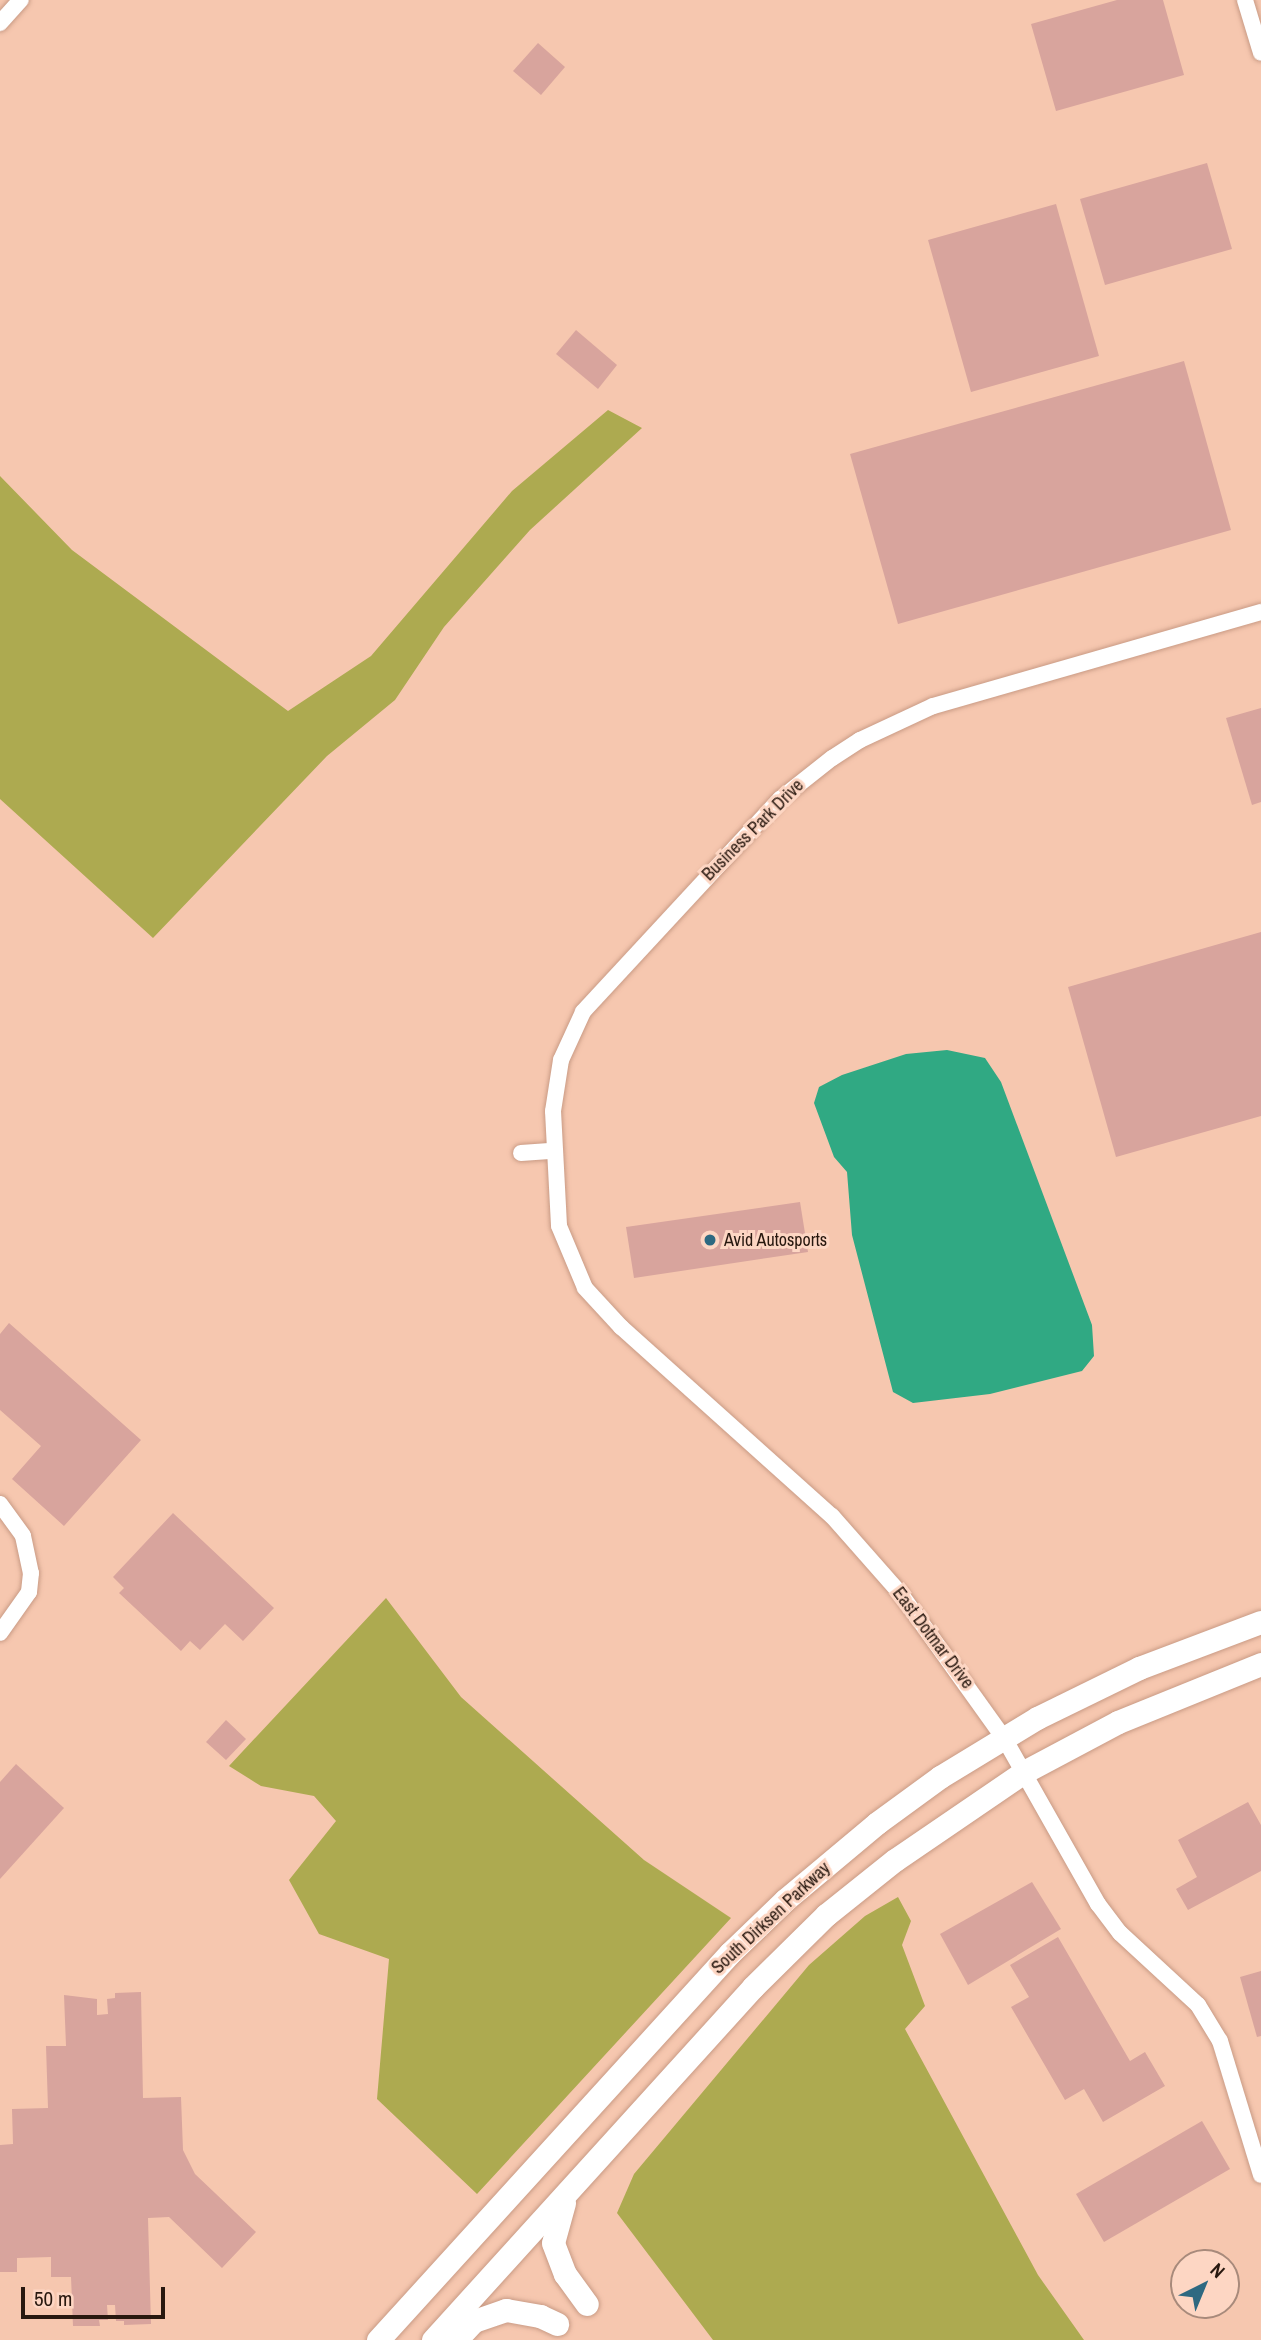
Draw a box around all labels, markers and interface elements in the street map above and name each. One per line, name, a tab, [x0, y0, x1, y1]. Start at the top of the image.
street label: Business Park Drive	[698, 775, 808, 885]
place label: Avid Autosports	[724, 1229, 828, 1251]
marker: Avid Autosports	[702, 1232, 718, 1248]
street label: East Dotmar Drive	[888, 1583, 978, 1693]
street label: South Dirksen Parkway	[707, 1858, 835, 1978]
north arrow	[1170, 2249, 1240, 2319]
text: N	[1205, 2257, 1231, 2283]
scale bar	[24, 2274, 168, 2318]
text: 50 m	[34, 2284, 72, 2313]

